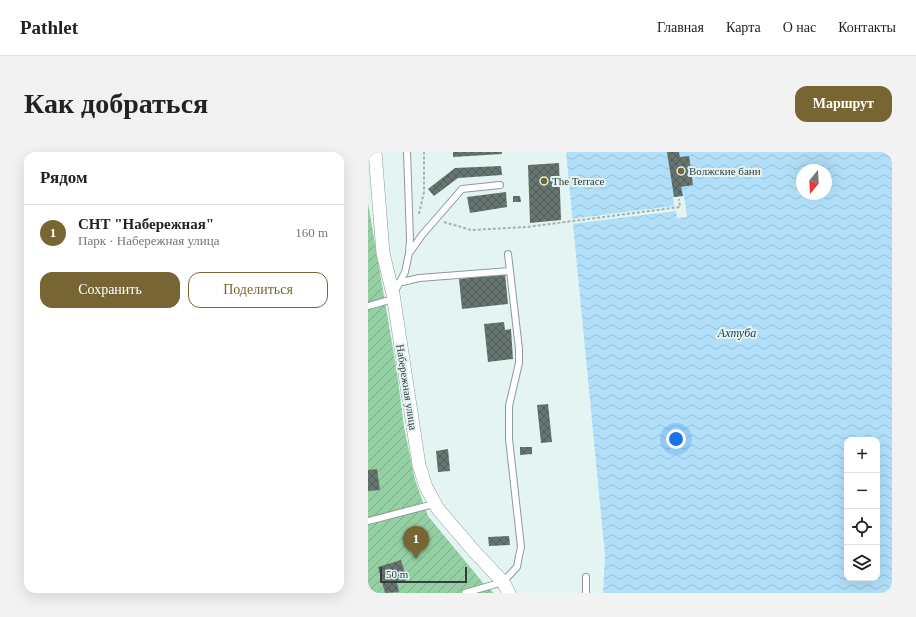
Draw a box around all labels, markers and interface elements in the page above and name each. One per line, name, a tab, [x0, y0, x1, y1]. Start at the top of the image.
text: Pathlet	[20, 17, 78, 38]
text: Главная	[657, 20, 704, 35]
text: Карта	[726, 20, 761, 35]
text: О нас	[783, 20, 816, 35]
text: Контакты	[838, 20, 896, 35]
button: Маршрут	[795, 86, 892, 122]
text: Как добраться	[24, 88, 208, 119]
north arrow	[796, 164, 832, 200]
place label: Волжские бани	[689, 165, 761, 177]
marker: Волжские бани	[676, 166, 686, 176]
text: Рядом	[40, 168, 88, 187]
place label: The Terrace	[552, 175, 605, 187]
marker: The Terrace	[539, 176, 549, 186]
text: СНТ "Набережная"	[78, 216, 214, 232]
text: 1	[50, 225, 56, 240]
text: 160 m	[295, 225, 328, 240]
text: Парк · Набережная улица	[78, 233, 219, 248]
button: Сохранить	[40, 272, 180, 308]
button: Поделиться	[188, 272, 328, 308]
water label: Ахтуба	[717, 326, 756, 340]
street label: Набережная улица	[394, 343, 420, 431]
your location	[666, 429, 686, 449]
map controls	[844, 437, 880, 581]
button: +	[844, 437, 880, 473]
button: −	[844, 473, 880, 509]
button: locate	[844, 509, 880, 545]
pin: 1	[403, 526, 429, 559]
button: layers	[844, 545, 880, 581]
scale bar	[380, 565, 467, 584]
text: 50 m	[386, 568, 408, 580]

